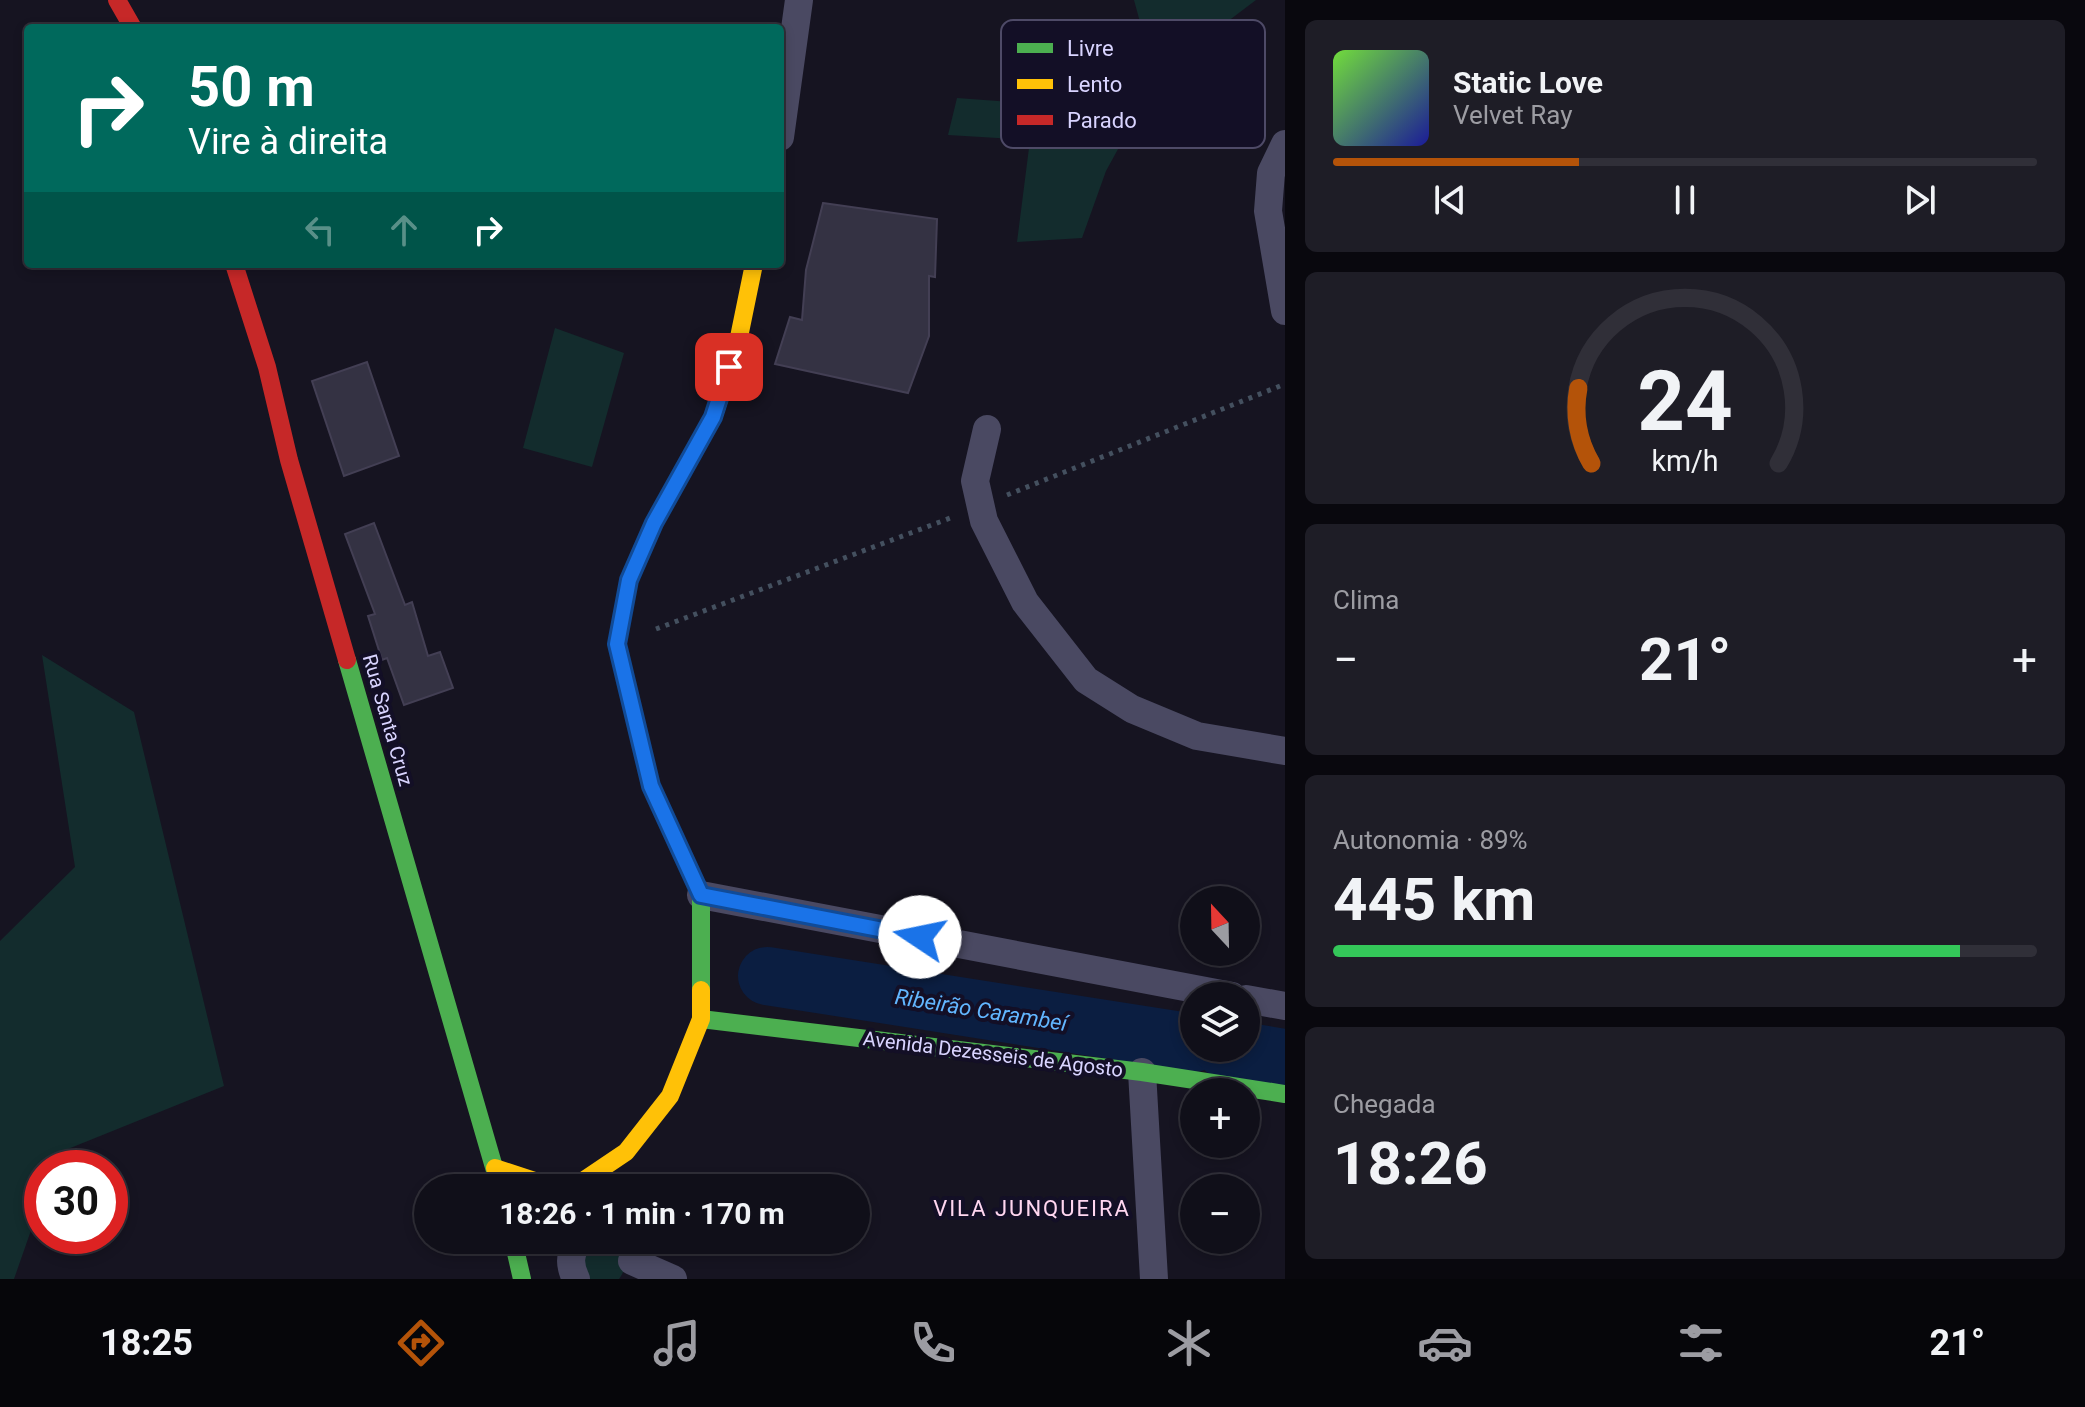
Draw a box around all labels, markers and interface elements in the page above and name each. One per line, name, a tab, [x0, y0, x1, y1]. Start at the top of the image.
legend	[1001, 20, 1265, 148]
text: Livre	[1067, 36, 1114, 61]
text: 50 m	[188, 54, 315, 120]
icon: right	[56, 56, 160, 160]
text: Static Love	[1453, 65, 1603, 100]
text: Lento	[1067, 72, 1122, 97]
text: Velvet Ray	[1453, 100, 1573, 130]
text: Parado	[1067, 108, 1137, 133]
text: Vire à direita	[188, 121, 388, 163]
icon: previous	[1428, 178, 1472, 222]
icon: pause	[1663, 178, 1707, 222]
icon: next	[1898, 178, 1942, 222]
icon: left	[298, 208, 342, 252]
icon: ahead	[382, 208, 426, 252]
icon: right	[466, 208, 510, 252]
pin	[695, 333, 763, 401]
icon: arrive	[707, 345, 751, 389]
text: 24	[1637, 352, 1733, 449]
text: km/h	[1651, 444, 1719, 478]
text: Clima	[1333, 585, 1400, 615]
text: 21°	[1639, 624, 1731, 695]
text: −	[1333, 634, 1358, 686]
text: +	[2012, 634, 2037, 686]
street label: Rua Santa Cruz	[358, 651, 418, 789]
text: Autonomia · 89%	[1333, 825, 1528, 855]
text: 445 km	[1333, 864, 1535, 935]
north arrow	[1180, 886, 1260, 966]
map controls	[1180, 886, 1260, 1254]
position arrow	[878, 895, 962, 979]
button: layers	[1180, 982, 1260, 1062]
water label: Ribeirão Carambeí	[893, 984, 1072, 1036]
street label: Avenida Dezesseis de Agosto	[862, 1026, 1124, 1082]
button: +	[1180, 1078, 1260, 1158]
text: Chegada	[1333, 1089, 1436, 1119]
text: 18:26	[1333, 1128, 1488, 1199]
speed limit sign: 30	[24, 1150, 128, 1254]
button: −	[1180, 1174, 1260, 1254]
text: 18:26 · 1 min · 170 m	[499, 1196, 785, 1231]
district label: VILA JUNQUEIRA	[933, 1196, 1131, 1221]
icon: directions	[393, 1315, 449, 1371]
icon: music	[649, 1315, 705, 1371]
icon: phone	[905, 1315, 961, 1371]
icon: climate	[1161, 1315, 1217, 1371]
icon: car	[1417, 1315, 1473, 1371]
icon: filters	[1673, 1315, 1729, 1371]
text: 18:25	[100, 1322, 193, 1364]
text: 21°	[1930, 1322, 1985, 1364]

